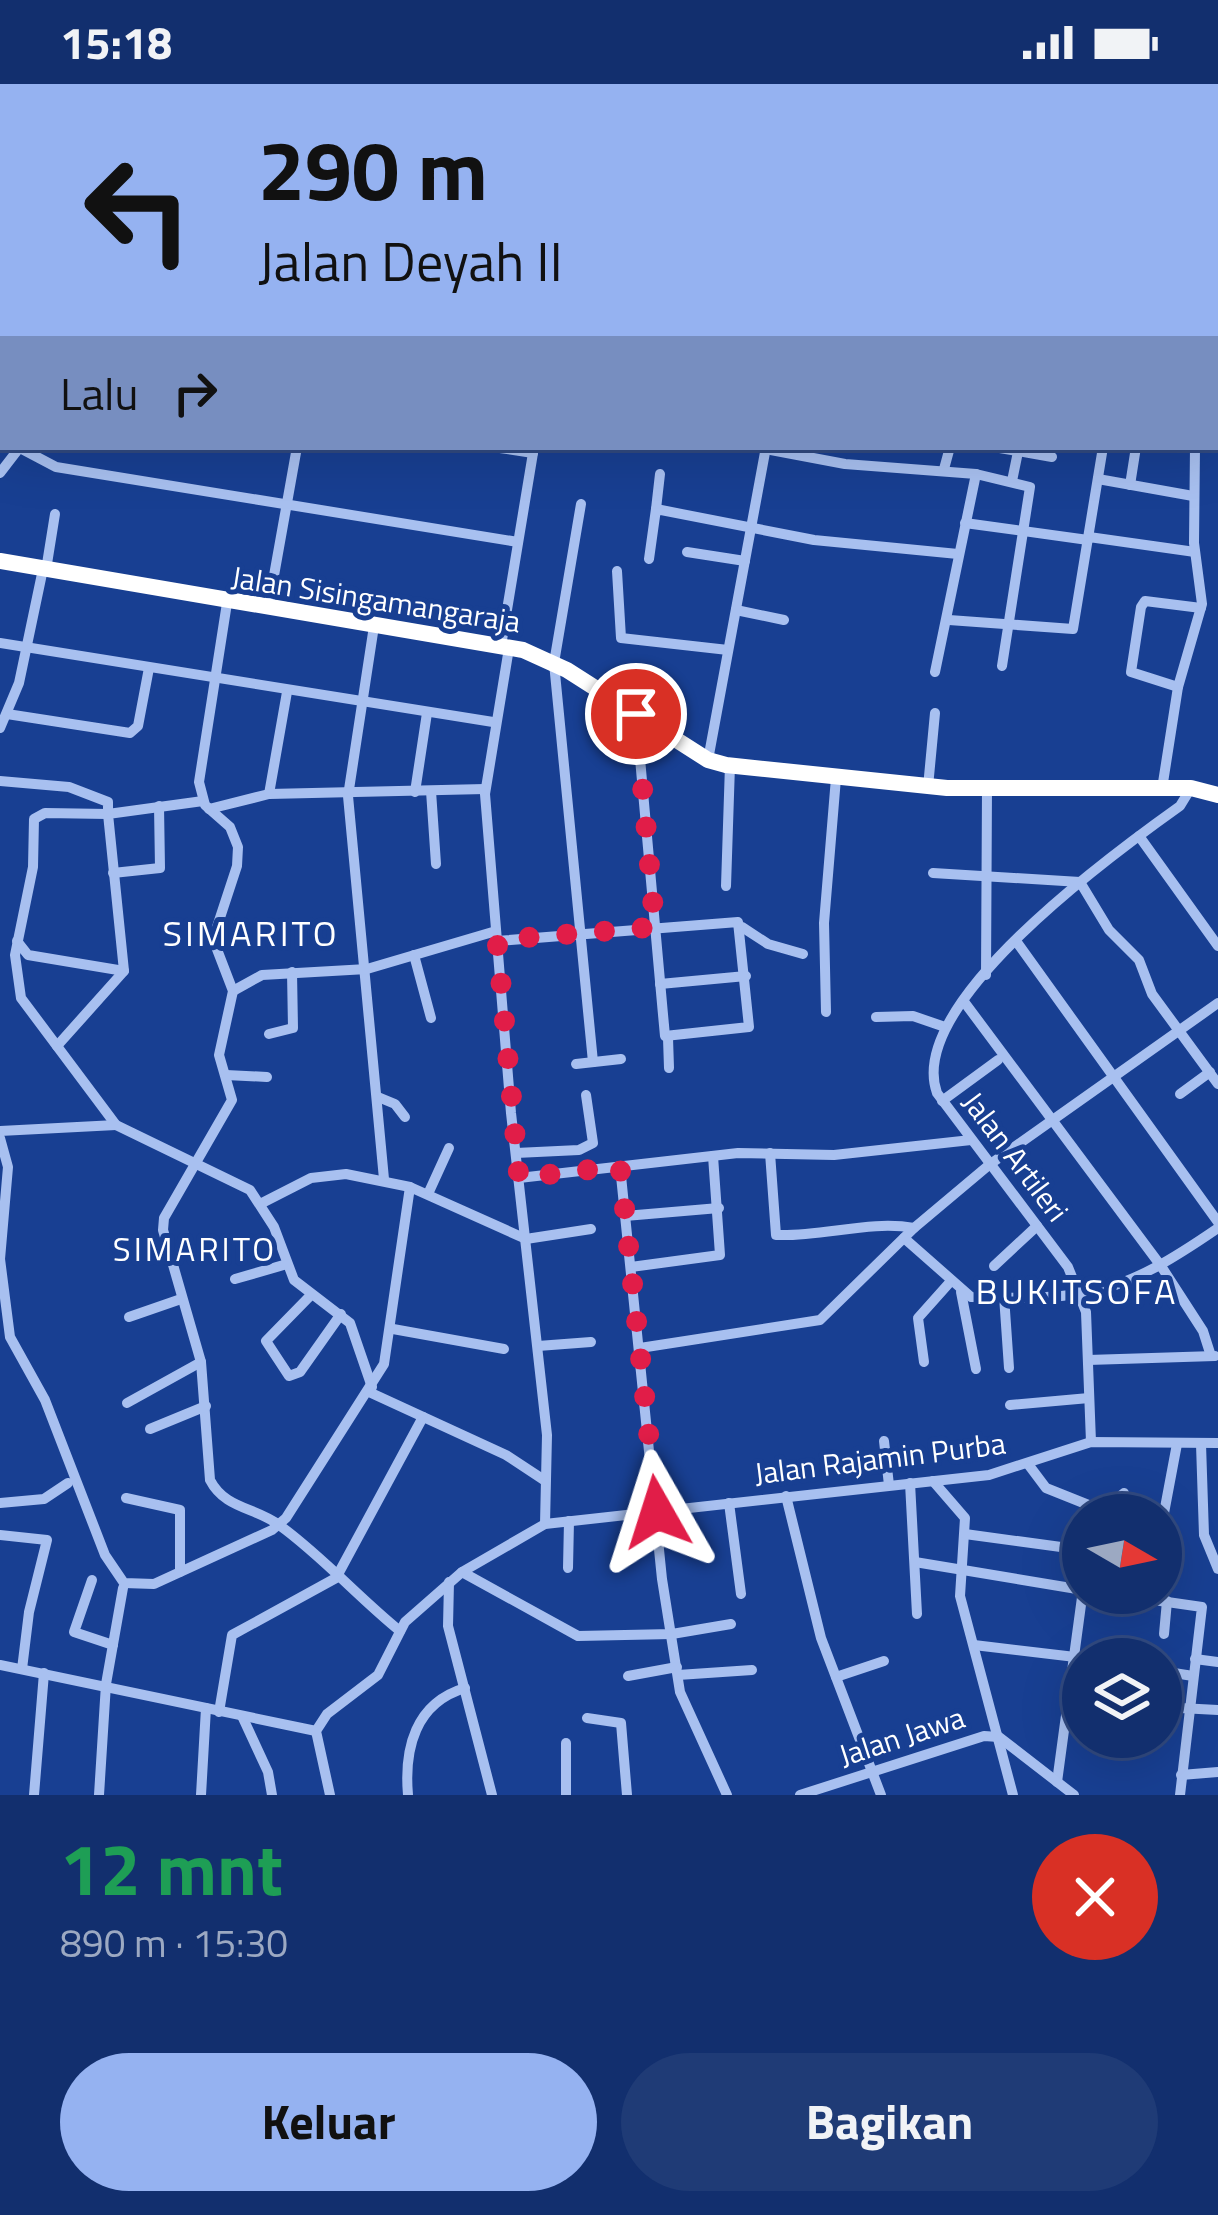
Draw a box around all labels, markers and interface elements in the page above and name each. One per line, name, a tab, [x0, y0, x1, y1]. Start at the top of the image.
text: 15:18	[60, 8, 172, 76]
text: 290 m	[258, 105, 488, 233]
icon: left	[60, 132, 216, 288]
text: Jalan Deyah II	[258, 220, 563, 302]
text: Lalu	[60, 359, 138, 427]
icon: right	[162, 360, 228, 426]
street label: Jalan Sisingamangaraja	[228, 553, 524, 645]
pin	[585, 663, 687, 765]
icon: arrive	[603, 681, 669, 747]
district label: SIMARITO	[162, 905, 340, 960]
street label: Jalan Artileri	[951, 1082, 1080, 1231]
district label: SIMARITO	[113, 1224, 277, 1274]
district label: BUKITSOFA	[975, 1263, 1179, 1318]
street label: Jalan Rajamin Purba	[752, 1420, 1008, 1496]
position arrow	[594, 1449, 720, 1575]
north arrow	[1062, 1494, 1182, 1614]
map controls	[1062, 1494, 1182, 1758]
button: layers	[1062, 1638, 1182, 1758]
street label: Jalan Jawa	[833, 1694, 971, 1778]
text: 12 mnt	[60, 1813, 283, 1923]
button: close	[1032, 1834, 1158, 1960]
text: 890 m · 15:30	[60, 1913, 288, 1972]
button: Keluar	[60, 2053, 597, 2191]
button: Bagikan	[621, 2053, 1158, 2191]

